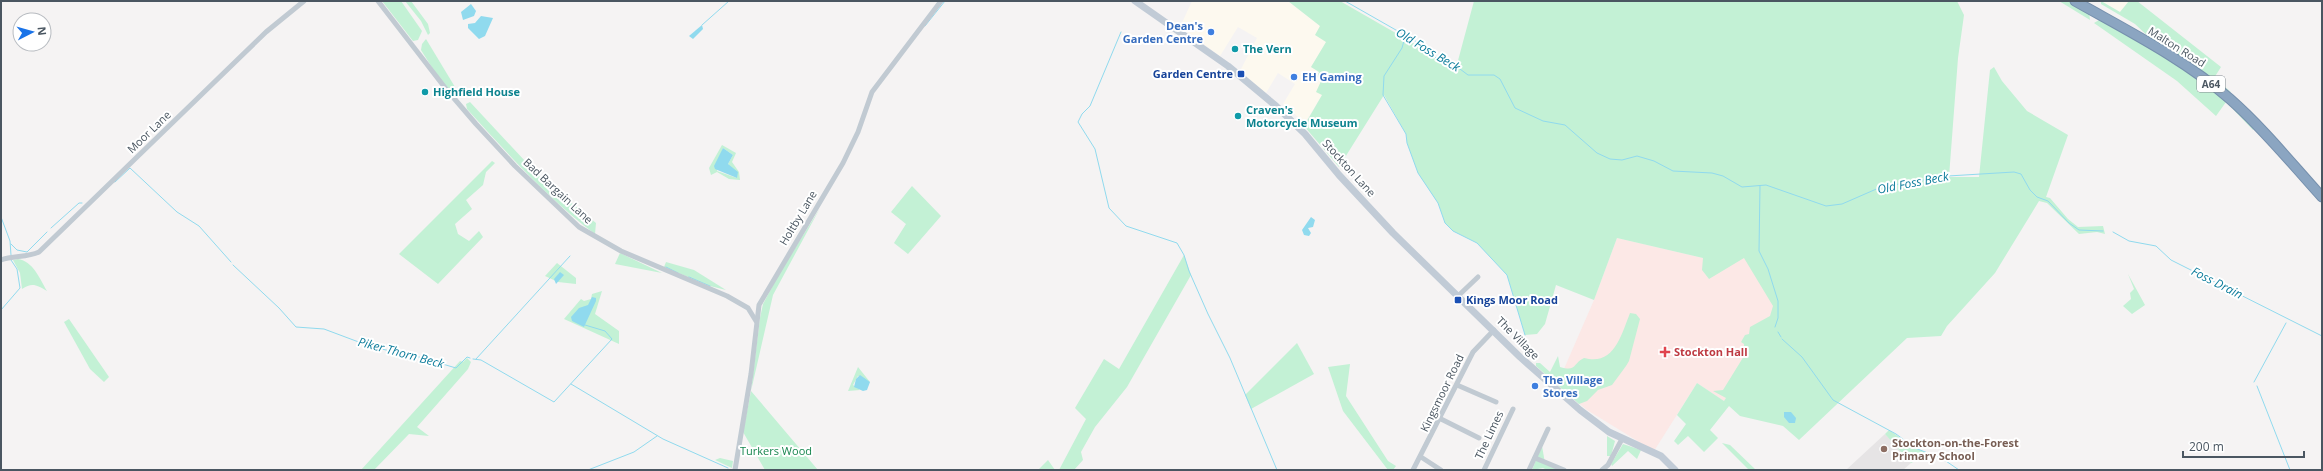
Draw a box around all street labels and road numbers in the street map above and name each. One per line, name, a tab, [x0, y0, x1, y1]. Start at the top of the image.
street label: Malton Road	[2146, 23, 2209, 70]
road number: A64	[2197, 76, 2225, 92]
street label: Moor Lane	[124, 107, 174, 156]
street label: Stockton Lane	[1320, 136, 1379, 200]
street label: Bad Bargain Lane	[520, 155, 596, 227]
street label: Holtby Lane	[775, 188, 820, 248]
street label: The Village	[1494, 313, 1543, 362]
street label: Kingsmoor Road	[1416, 352, 1467, 434]
street label: The Limes	[1471, 408, 1506, 462]

